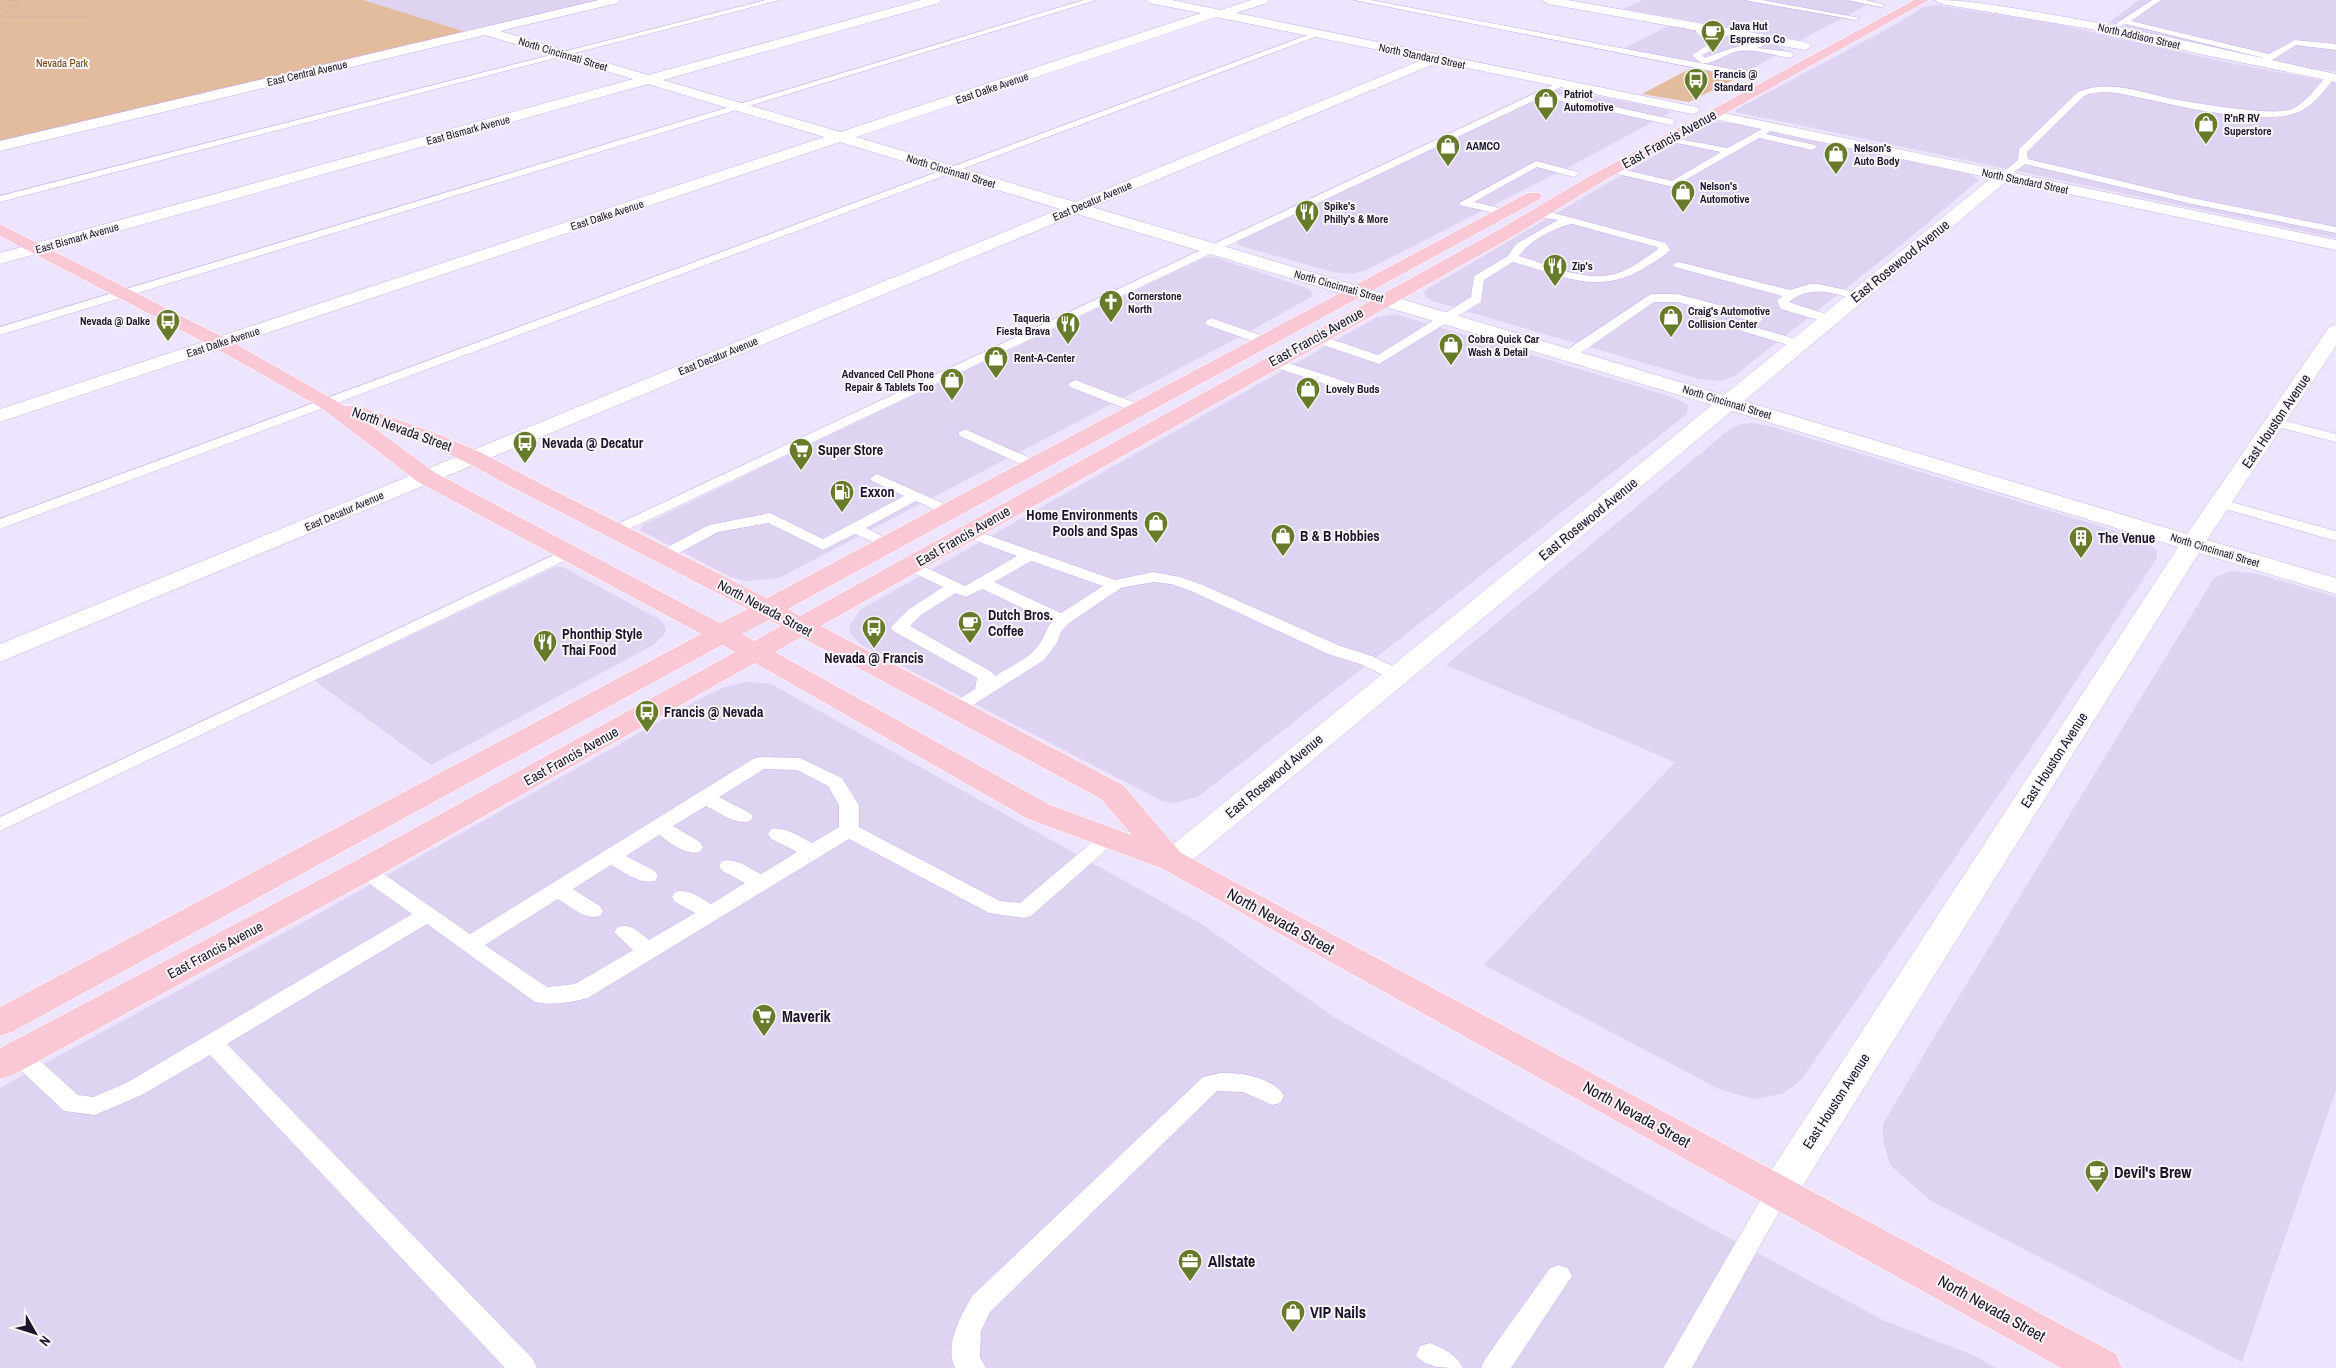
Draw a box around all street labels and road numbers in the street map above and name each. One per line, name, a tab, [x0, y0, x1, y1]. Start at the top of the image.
street label: North Addison Street	[2097, 20, 2182, 52]
street label: North Cincinnati Street	[517, 34, 610, 74]
street label: North Standard Street	[1378, 40, 1467, 72]
street label: East Central Avenue	[265, 57, 349, 89]
street label: East Dalke Avenue	[954, 69, 1030, 107]
street label: East Francis Avenue	[1618, 105, 1720, 173]
street label: East Bismark Avenue	[425, 112, 511, 148]
street label: North Cincinnati Street	[905, 151, 998, 191]
street label: North Standard Street	[1981, 165, 2070, 197]
street label: East Decatur Avenue	[1050, 178, 1134, 224]
street label: East Dalke Avenue	[569, 197, 645, 233]
street label: East Rosewood Avenue	[1847, 216, 1953, 306]
street label: East Bismark Avenue	[34, 219, 120, 257]
street label: North Cincinnati Street	[1293, 267, 1386, 306]
street label: East Francis Avenue	[1265, 303, 1367, 371]
street label: East Dalke Avenue	[185, 324, 261, 360]
street label: East Decatur Avenue	[676, 334, 760, 378]
street label: East Houston Avenue	[2238, 370, 2314, 472]
street label: North Cincinnati Street	[1681, 382, 1774, 422]
street label: North Nevada Street	[350, 403, 454, 455]
street label: East Rosewood Avenue	[1535, 474, 1641, 564]
street label: East Decatur Avenue	[302, 488, 386, 534]
street label: East Francis Avenue	[913, 502, 1013, 570]
street label: North Cincinnati Street	[2169, 530, 2262, 570]
street label: North Nevada Street	[715, 575, 815, 641]
street label: East Houston Avenue	[2016, 709, 2092, 811]
street label: East Francis Avenue	[520, 722, 622, 790]
street label: East Rosewood Avenue	[1222, 730, 1326, 822]
street label: North Nevada Street	[1223, 882, 1339, 960]
street label: East Francis Avenue	[164, 917, 266, 983]
street label: East Houston Avenue	[1798, 1050, 1874, 1152]
street label: North Nevada Street	[1579, 1075, 1695, 1153]
street label: North Nevada Street	[1934, 1269, 2050, 1347]

